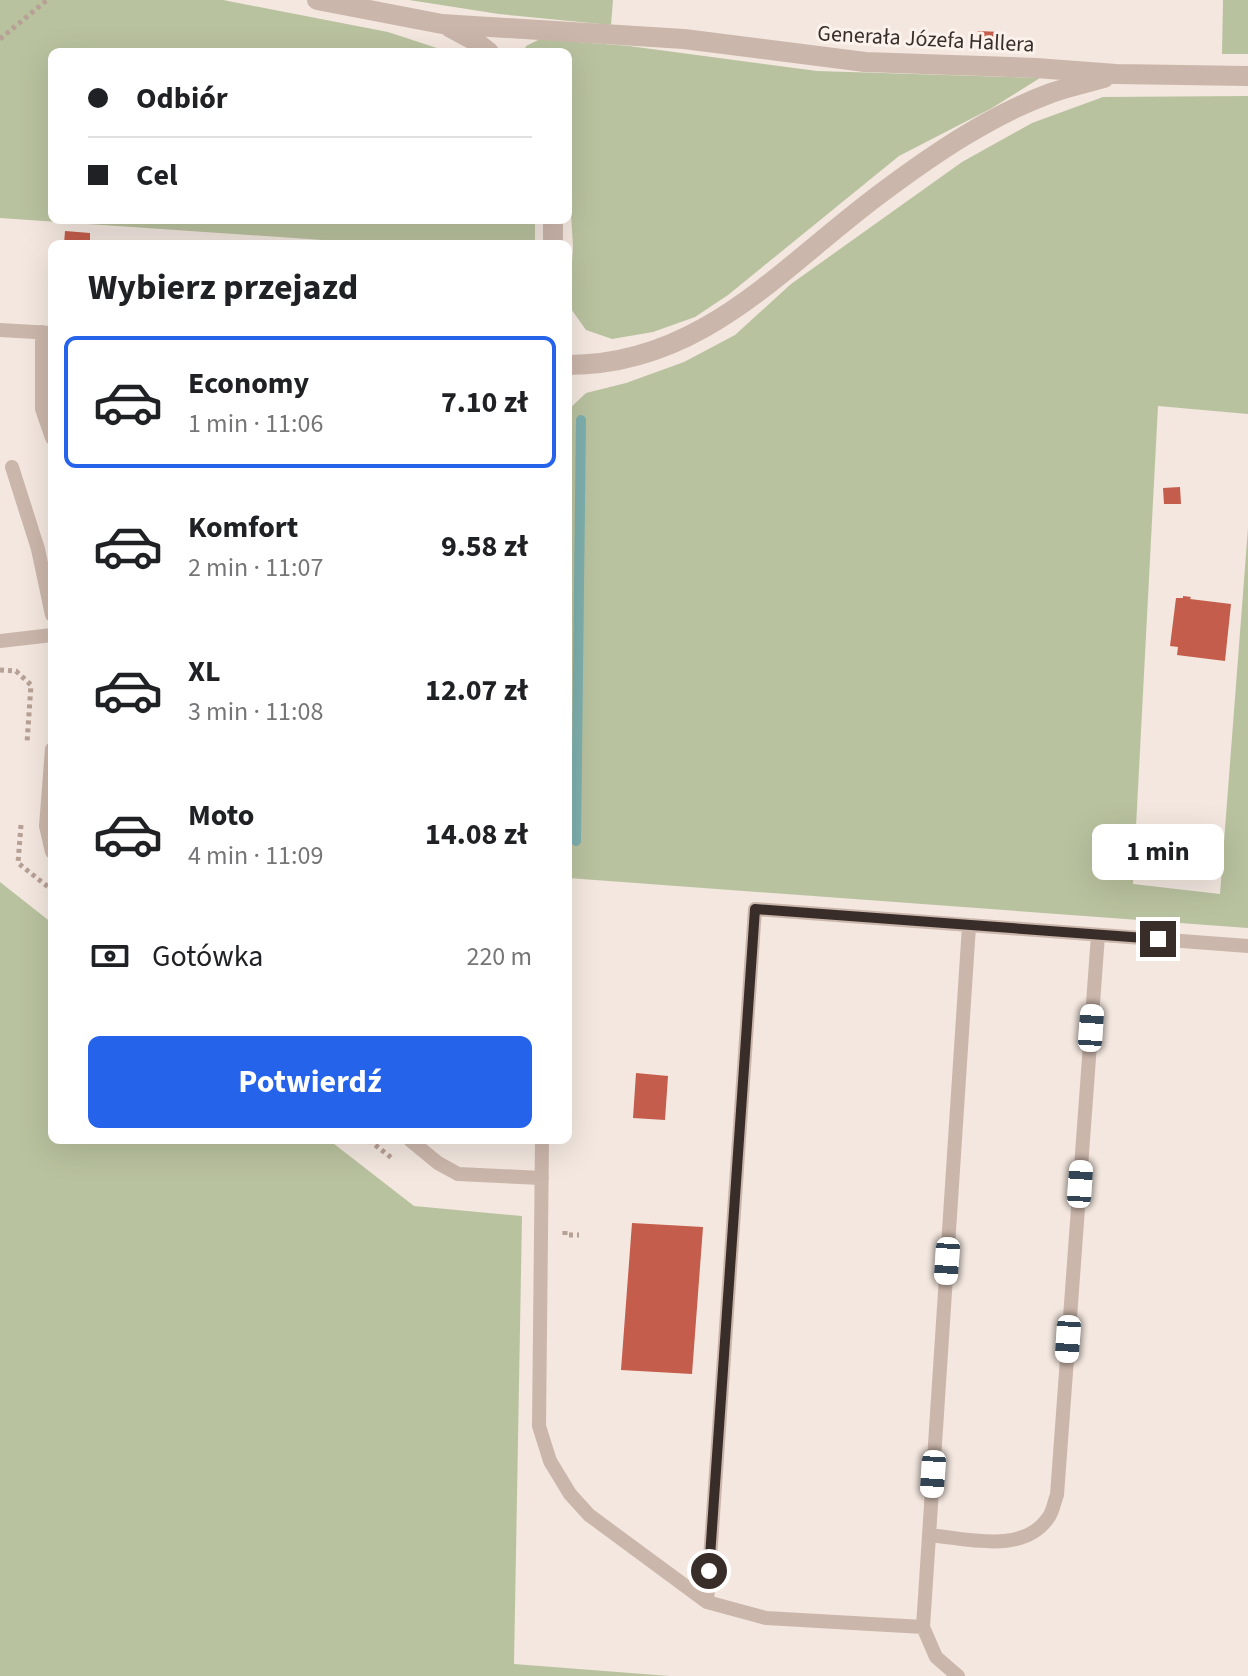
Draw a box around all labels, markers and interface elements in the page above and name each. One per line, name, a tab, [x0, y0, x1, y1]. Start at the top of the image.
street label: Generała Józefa Hallera	[817, 17, 1035, 61]
text: Odbiór	[136, 77, 228, 120]
text: Cel	[136, 154, 178, 197]
text: Wybierz przejazd	[88, 262, 358, 313]
text: Economy	[188, 362, 309, 405]
icon: car	[92, 366, 164, 438]
text: 7.10 zł	[441, 381, 528, 424]
text: 1 min · 11:06	[188, 405, 323, 442]
text: Komfort	[188, 506, 298, 549]
icon: car	[92, 510, 164, 582]
text: 9.58 zł	[441, 525, 528, 568]
text: 2 min · 11:07	[188, 549, 323, 586]
text: XL	[188, 650, 221, 693]
icon: car	[92, 654, 164, 726]
text: 12.07 zł	[425, 669, 528, 712]
text: 3 min · 11:08	[188, 693, 323, 730]
text: Moto	[188, 794, 254, 837]
icon: car	[92, 798, 164, 870]
text: 14.08 zł	[425, 813, 528, 856]
callout: 1 min	[1092, 823, 1224, 879]
text: 1 min	[1126, 833, 1190, 870]
text: 4 min · 11:09	[188, 837, 323, 874]
route end	[1140, 921, 1176, 957]
icon: cash	[88, 934, 132, 978]
text: Gotówka	[152, 935, 263, 978]
text: 220 m	[466, 938, 532, 975]
car	[1077, 1003, 1105, 1053]
button: Potwierdź	[88, 1036, 532, 1128]
car	[1066, 1159, 1094, 1209]
car	[933, 1236, 961, 1286]
car	[1054, 1314, 1082, 1364]
car	[919, 1449, 947, 1499]
route start	[691, 1553, 727, 1589]

